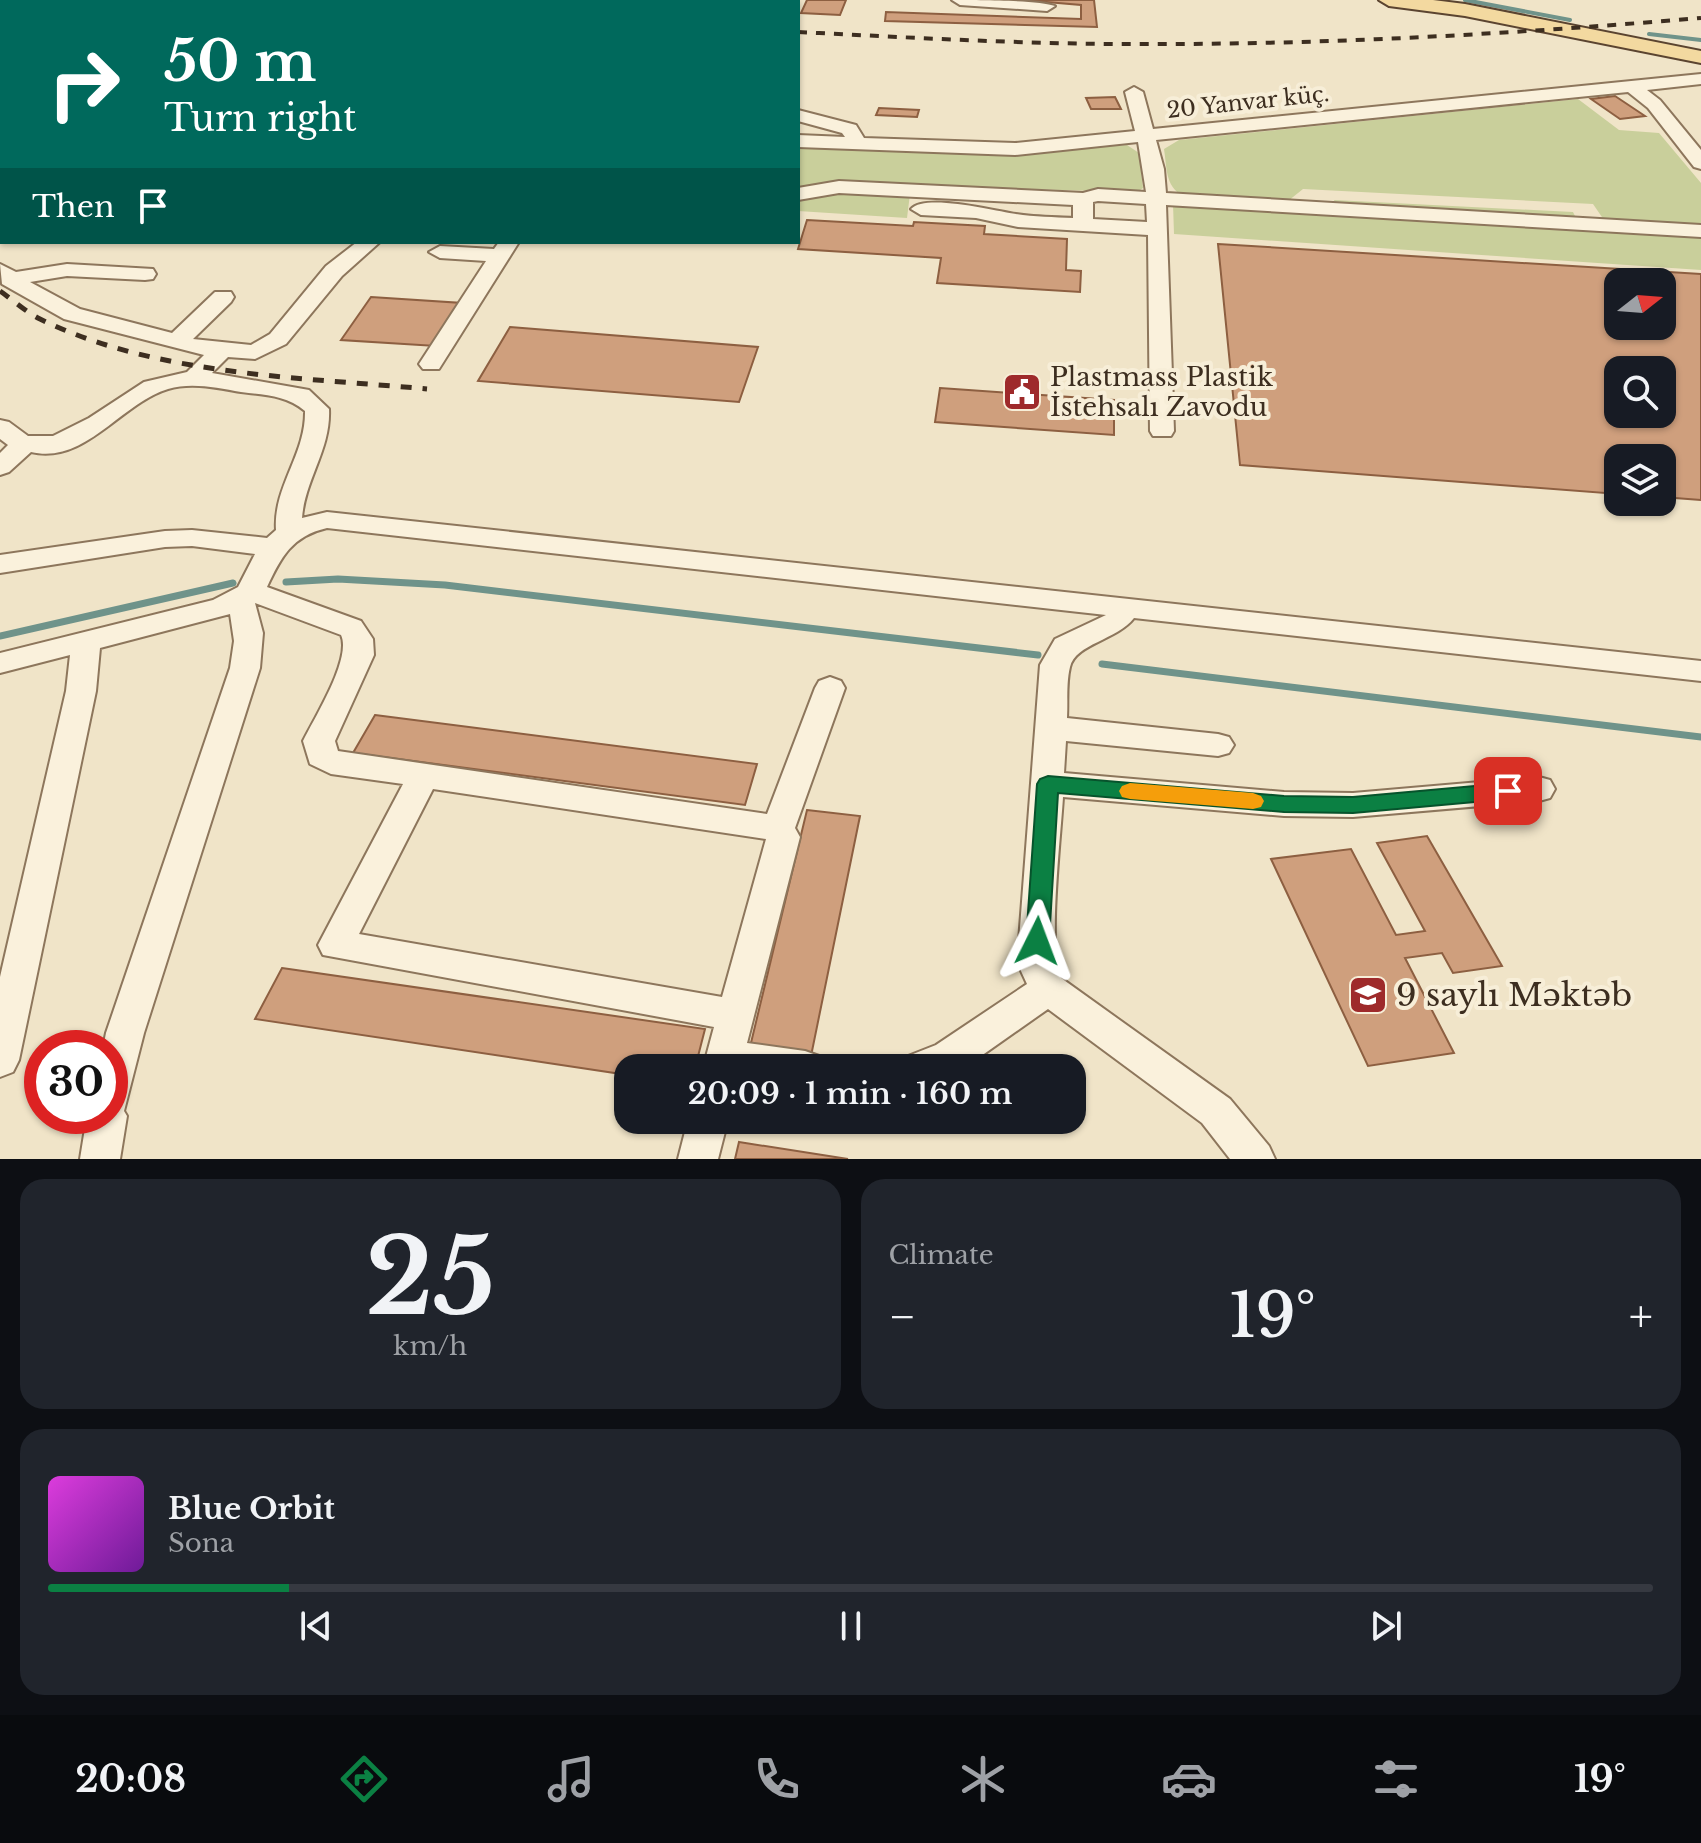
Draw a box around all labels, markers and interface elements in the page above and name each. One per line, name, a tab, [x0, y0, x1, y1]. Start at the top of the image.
text: 50 m	[164, 27, 316, 96]
icon: right	[32, 32, 136, 136]
street label: 20 Yanvar küç.	[1165, 80, 1331, 124]
text: Turn right	[164, 96, 357, 141]
icon: arrive	[131, 184, 175, 228]
text: Then	[32, 188, 115, 225]
north arrow	[1604, 268, 1676, 340]
map controls	[1604, 268, 1676, 516]
button: search	[1604, 356, 1676, 428]
place label: Plastmass Plastik İstehsalı Zavodu	[1050, 361, 1273, 423]
public building icon: Plastmass Plastik İstehsalı Zavodu	[1001, 371, 1043, 413]
button: layers	[1604, 444, 1676, 516]
pin	[1474, 757, 1542, 825]
icon: arrive	[1486, 769, 1530, 813]
position arrow	[995, 899, 1079, 983]
school or university icon: 9 saylı Məktəb	[1347, 974, 1389, 1016]
place label: 9 saylı Məktəb	[1396, 975, 1632, 1015]
speed limit sign: 30	[24, 1030, 128, 1134]
text: 20:09 · 1 min · 160 m	[688, 1075, 1012, 1112]
text: 25	[365, 1213, 495, 1342]
text: Climate	[889, 1239, 994, 1271]
text: 19°	[1229, 1279, 1316, 1353]
text: −	[889, 1289, 916, 1344]
text: +	[1629, 1289, 1653, 1344]
text: km/h	[393, 1330, 467, 1362]
text: Blue Orbit	[168, 1490, 335, 1527]
text: Sona	[168, 1527, 234, 1559]
icon: previous	[294, 1604, 338, 1648]
icon: pause	[829, 1604, 873, 1648]
icon: next	[1364, 1604, 1408, 1648]
icon: directions	[336, 1751, 392, 1807]
icon: music	[543, 1751, 599, 1807]
icon: phone	[749, 1751, 805, 1807]
icon: climate	[955, 1751, 1011, 1807]
icon: car	[1161, 1751, 1217, 1807]
icon: filters	[1368, 1751, 1424, 1807]
text: 20:08	[75, 1757, 186, 1802]
text: 19°	[1574, 1757, 1626, 1802]

